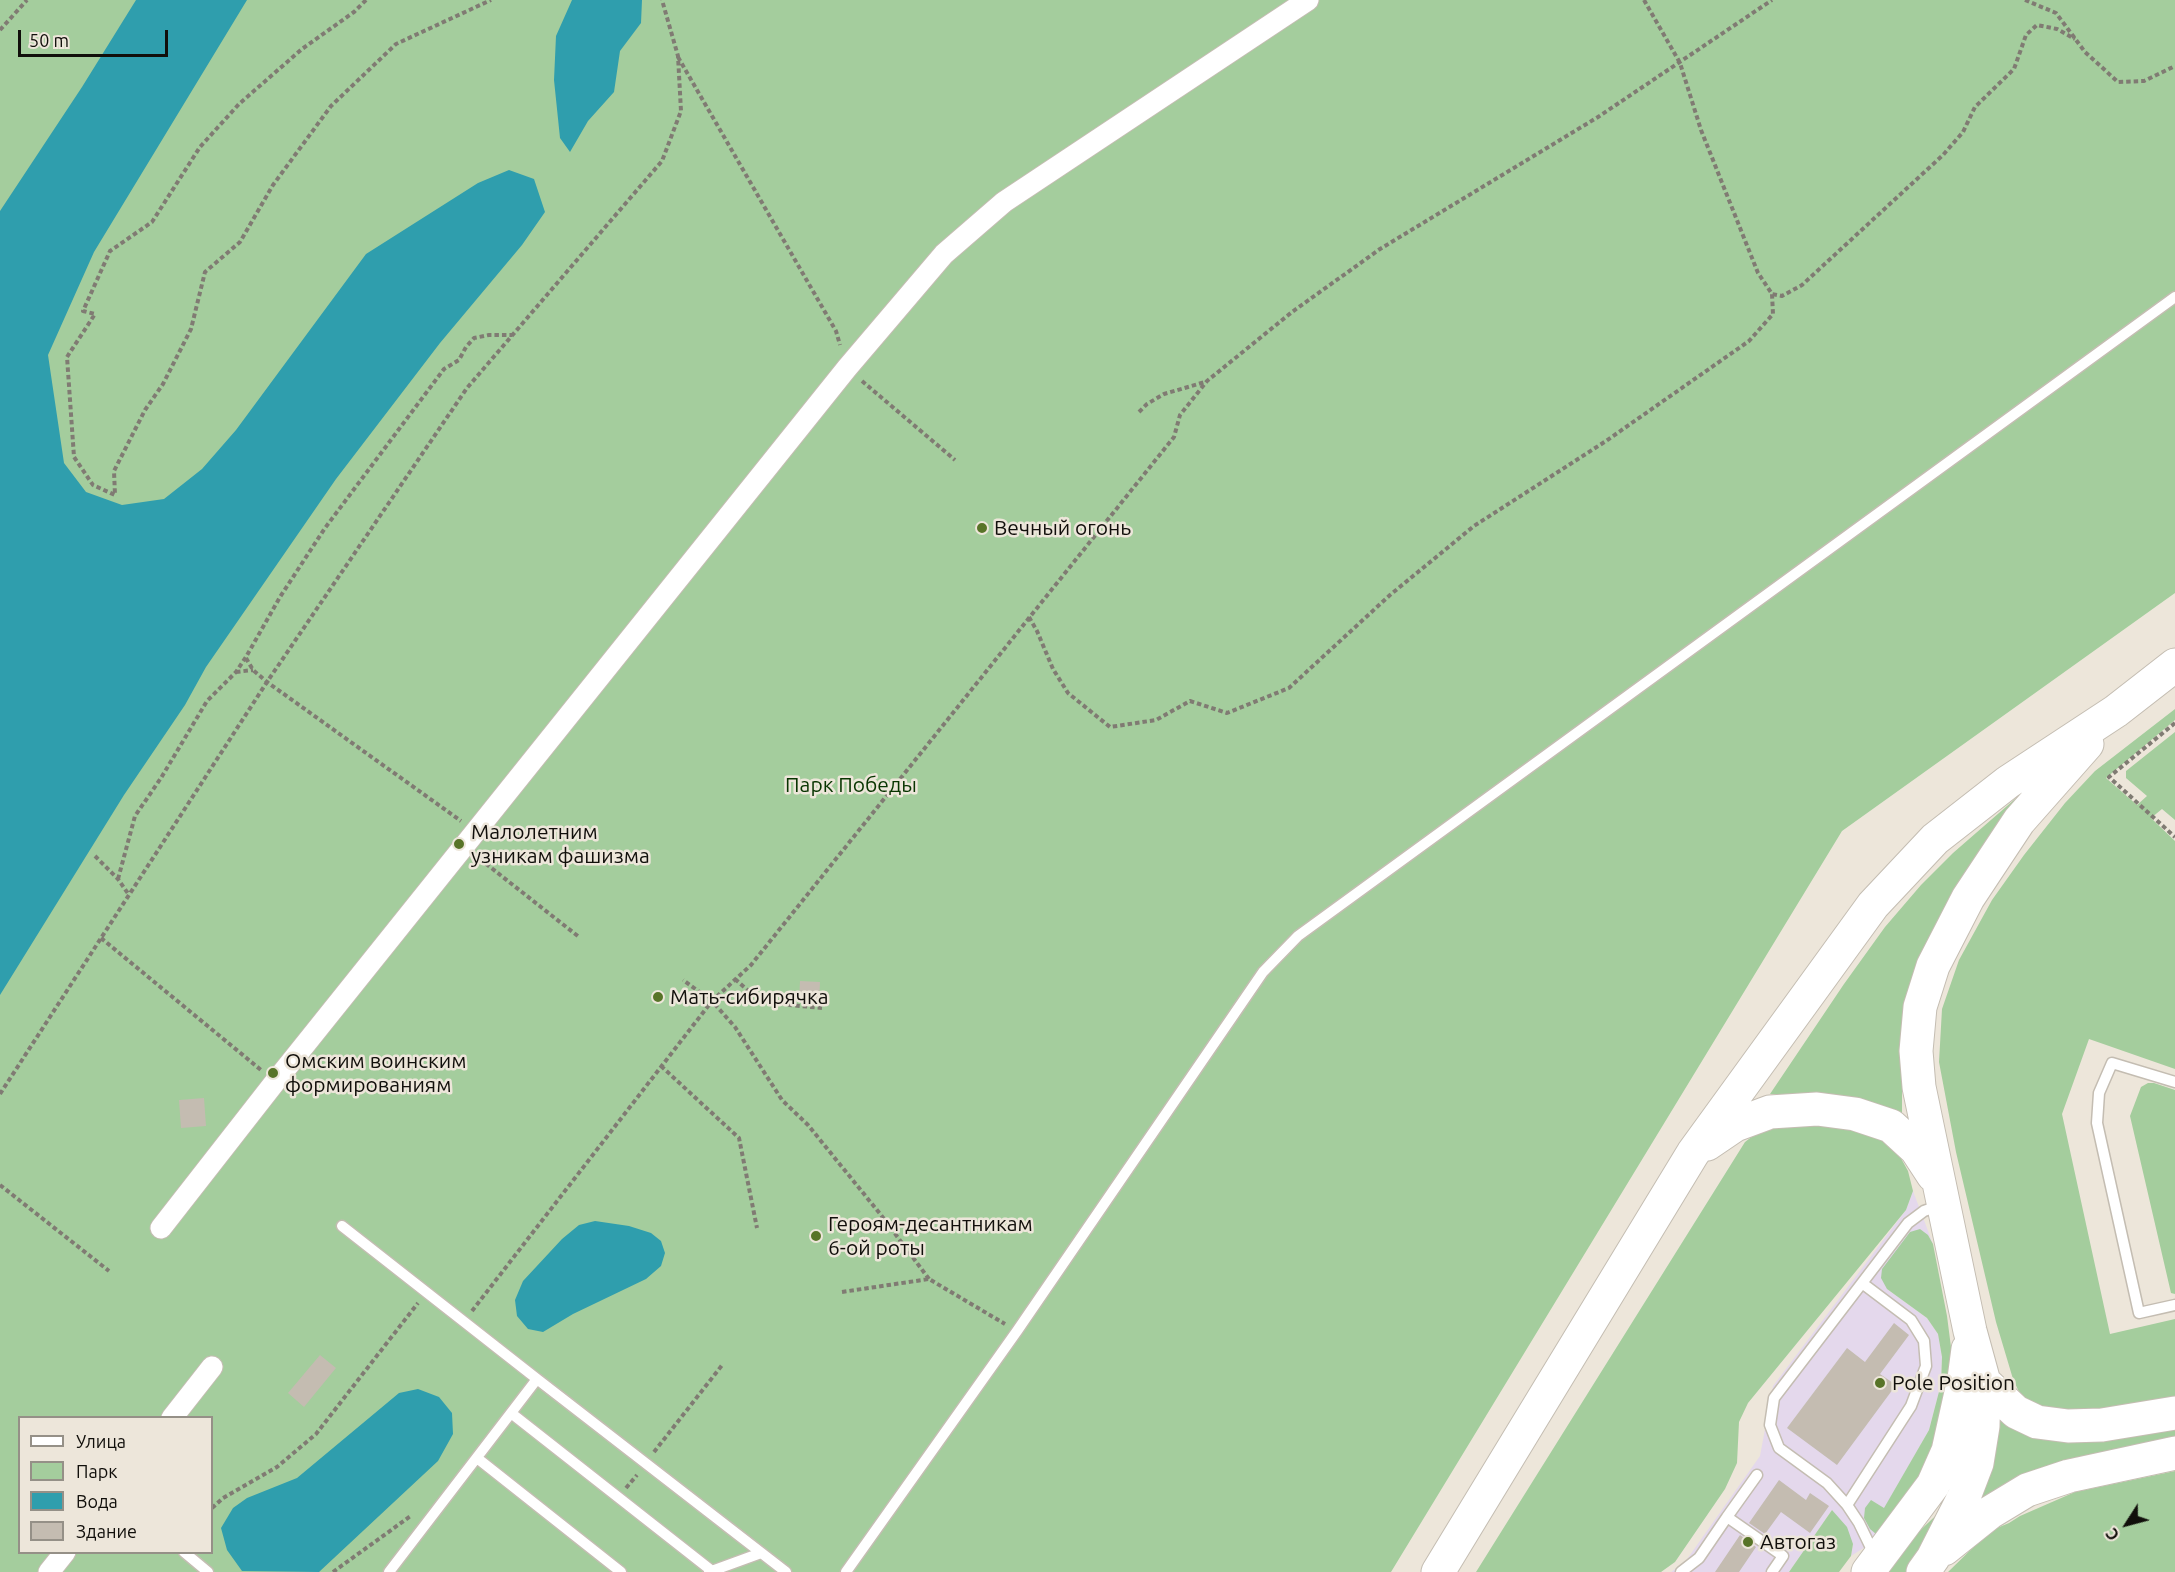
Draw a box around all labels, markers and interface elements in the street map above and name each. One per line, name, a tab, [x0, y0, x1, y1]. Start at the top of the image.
scale bar	[21, 18, 171, 56]
text: 50 m	[29, 30, 69, 50]
place label: Вечный огонь	[994, 515, 1131, 541]
marker: Вечный огонь	[975, 521, 989, 535]
park label: Парк Победы	[785, 772, 917, 798]
place label: Малолетним узникам фашизма	[471, 819, 650, 869]
marker: Малолетним узникам фашизма	[452, 837, 466, 851]
place label: Мать-сибирячка	[670, 984, 828, 1010]
marker: Мать-сибирячка	[651, 990, 665, 1004]
place label: Омским воинским формированиям	[285, 1048, 467, 1098]
marker: Омским воинским формированиям	[266, 1066, 280, 1080]
place label: Героям-десантникам 6-ой роты	[828, 1211, 1033, 1261]
marker: Героям-десантникам 6-ой роты	[809, 1229, 823, 1243]
place label: Pole Position	[1892, 1370, 2015, 1396]
marker: Pole Position	[1873, 1376, 1887, 1390]
legend	[18, 1416, 213, 1554]
text: Улица	[76, 1431, 126, 1451]
text: Парк	[76, 1461, 117, 1481]
text: Вода	[76, 1491, 118, 1511]
north arrow	[2097, 1494, 2157, 1554]
text: Здание	[76, 1521, 137, 1541]
text: С	[2102, 1525, 2123, 1544]
place label: Автогаз	[1760, 1529, 1836, 1555]
marker: Автогаз	[1741, 1535, 1755, 1549]

